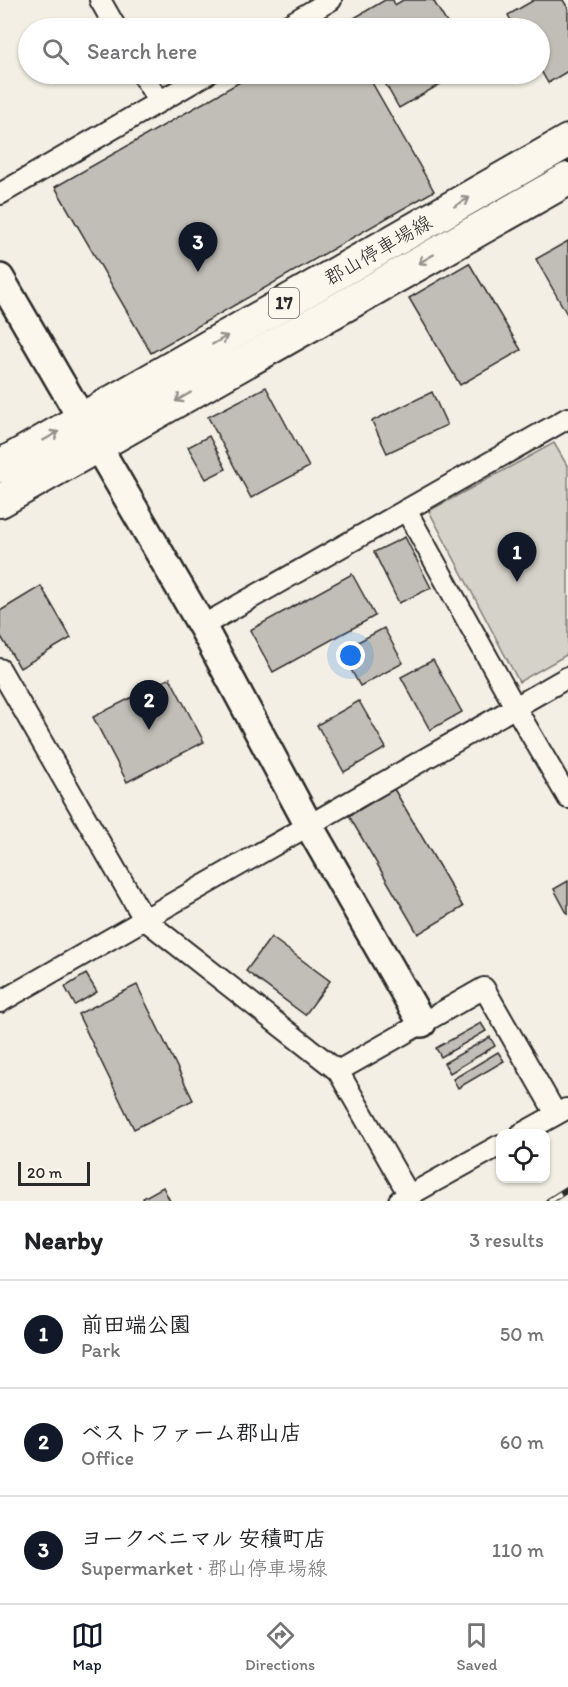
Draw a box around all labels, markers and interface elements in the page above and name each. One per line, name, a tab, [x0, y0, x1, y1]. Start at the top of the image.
search box	[18, 18, 550, 84]
icon: search	[39, 35, 72, 68]
text: Search here	[87, 38, 197, 65]
one-way arrow	[454, 195, 471, 207]
street label: 郡山停車場線	[320, 210, 436, 290]
pin: 3	[178, 222, 218, 272]
one-way arrow	[418, 254, 435, 266]
road number: 17	[269, 288, 299, 318]
one-way arrow	[211, 333, 228, 345]
one-way arrow	[175, 392, 192, 404]
one-way arrow	[42, 430, 59, 442]
pin: 1	[498, 532, 536, 582]
your location	[336, 641, 365, 670]
pin: 2	[130, 680, 168, 730]
map controls	[496, 1129, 550, 1183]
button: locate	[496, 1129, 550, 1183]
scale bar	[18, 1159, 90, 1186]
text: 20 m	[27, 1163, 62, 1182]
text: Nearby	[24, 1224, 103, 1256]
text: 3 results	[469, 1228, 544, 1252]
text: 前田端公園	[81, 1311, 191, 1338]
text: 1	[39, 1322, 48, 1346]
text: 50 m	[500, 1322, 544, 1346]
text: Park	[81, 1338, 120, 1362]
text: ベストファーム郡山店	[81, 1419, 302, 1446]
text: 2	[38, 1430, 49, 1454]
text: 60 m	[500, 1430, 544, 1454]
text: Office	[81, 1446, 134, 1470]
text: ヨークベニマル 安積町店	[81, 1525, 326, 1552]
text: 3	[38, 1538, 49, 1562]
text: 110 m	[492, 1538, 544, 1562]
text: Supermarket · 郡山停車場線	[81, 1556, 327, 1580]
tab: Map	[71, 1619, 104, 1674]
tab: Directions	[245, 1619, 315, 1674]
tab: Saved	[457, 1619, 497, 1674]

